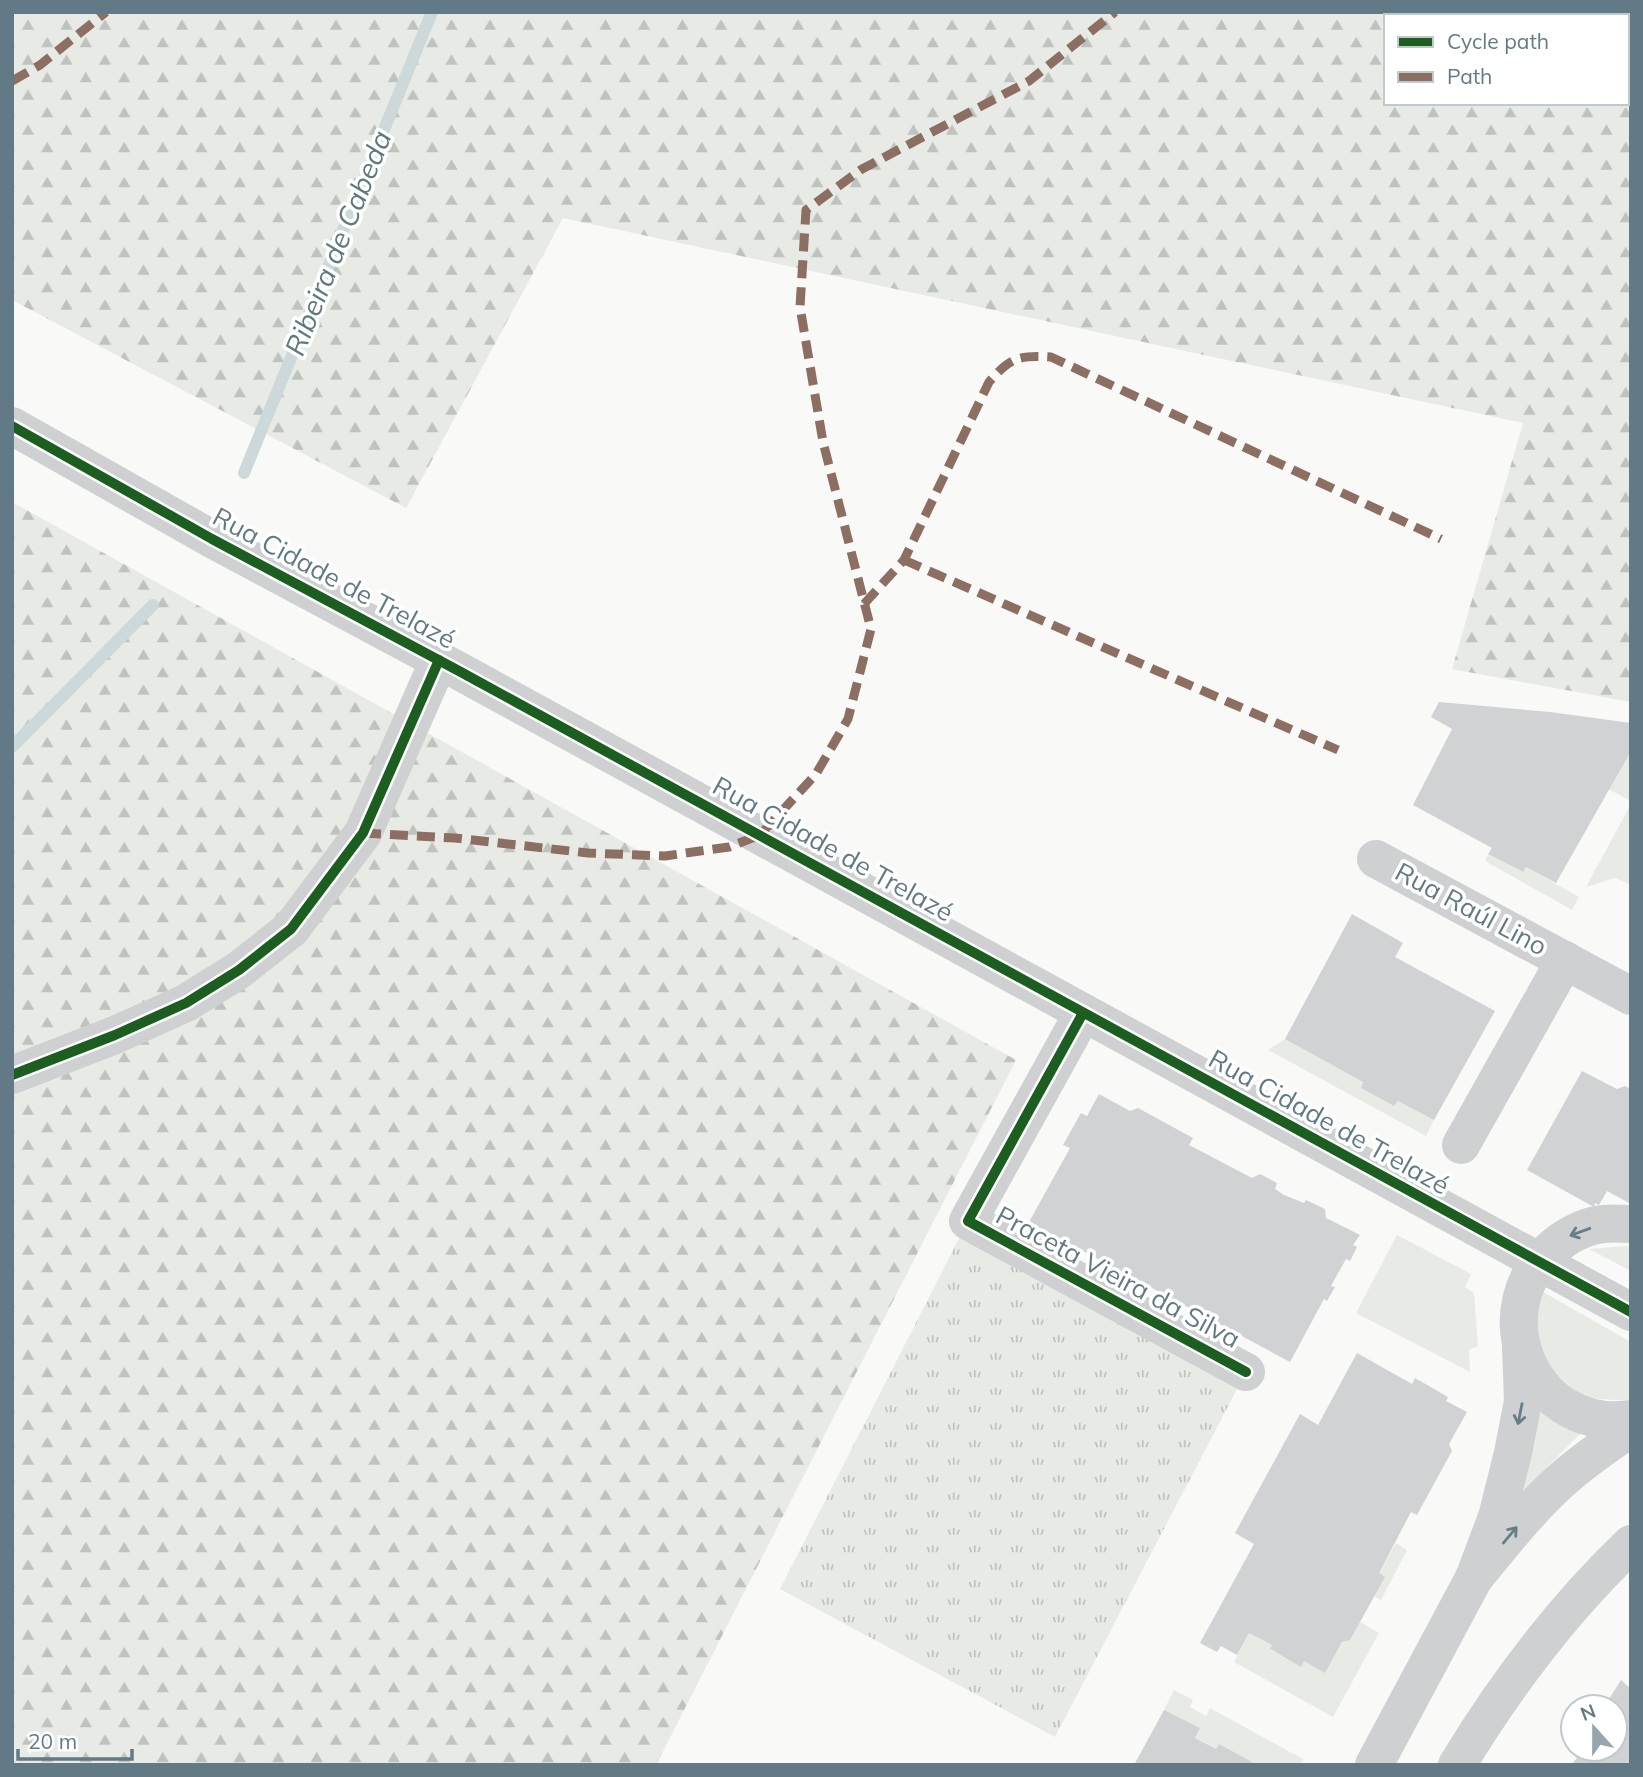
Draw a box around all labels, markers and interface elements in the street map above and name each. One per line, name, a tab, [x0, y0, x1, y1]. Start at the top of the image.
legend	[1384, 14, 1629, 105]
text: Cycle path	[1447, 28, 1549, 54]
text: Path	[1447, 63, 1492, 89]
water label: Ribeira de Cabeda	[276, 125, 399, 360]
street label: Rua Cidade de Trelazé	[207, 500, 461, 655]
street label: Rua Cidade de Trelazé	[707, 769, 959, 928]
street label: Rua Raúl Lino	[1390, 855, 1553, 962]
street label: Rua Cidade de Trelazé	[1203, 1042, 1455, 1201]
street label: Praceta Vieira da Silva	[990, 1198, 1246, 1355]
one-way arrow	[1569, 1226, 1591, 1239]
one-way arrow	[1513, 1402, 1526, 1425]
one-way arrow	[1502, 1526, 1518, 1544]
north arrow	[1559, 1693, 1629, 1763]
text: N	[1577, 1698, 1599, 1726]
scale bar	[18, 1718, 131, 1762]
text: 20 m	[28, 1728, 77, 1754]

